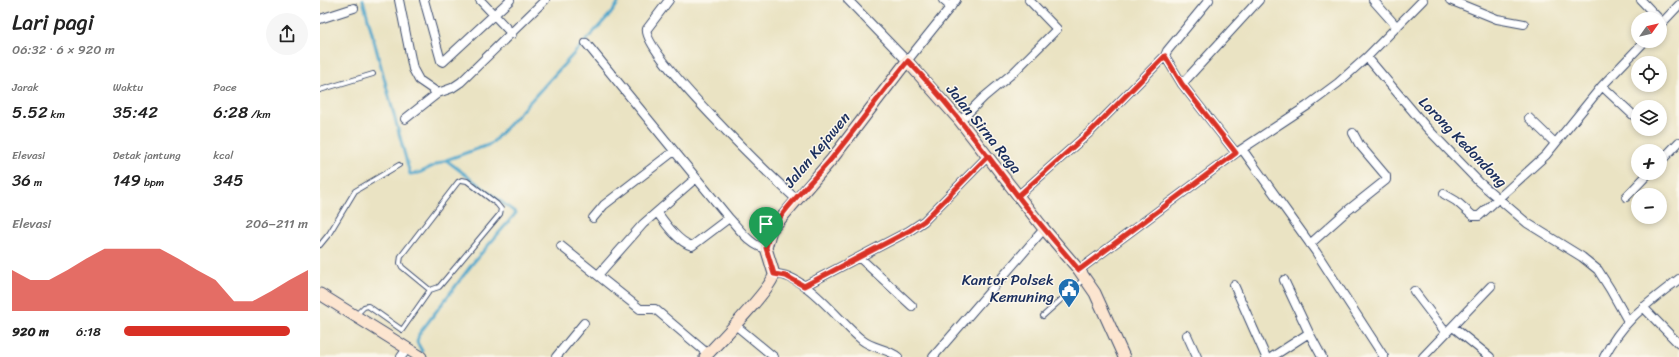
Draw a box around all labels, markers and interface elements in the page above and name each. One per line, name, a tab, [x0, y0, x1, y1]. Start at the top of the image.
text: Lari pagi	[12, 3, 94, 42]
north arrow	[1631, 12, 1667, 48]
map controls	[1631, 12, 1667, 224]
button: share	[266, 13, 308, 55]
text: 06:32 · 6 × 920 m	[12, 38, 115, 61]
button: locate	[1631, 56, 1667, 92]
text: Jarak	[12, 78, 39, 97]
text: Waktu	[113, 78, 143, 97]
text: Pace	[213, 78, 237, 97]
street label: Jalan Sirna Raga	[939, 78, 1029, 180]
street label: Lorong Kedondong	[1412, 90, 1514, 194]
text: 5.52	[12, 97, 48, 127]
text: 35:42	[113, 97, 158, 127]
text: 6:28	[213, 97, 248, 127]
button: layers	[1631, 100, 1667, 136]
text: km	[48, 105, 65, 124]
text: /km	[248, 105, 271, 124]
street label: Jalan Kejawen	[777, 106, 857, 195]
button: +	[1631, 144, 1667, 180]
text: Elevasi	[12, 146, 45, 165]
text: Detak jantung	[113, 146, 181, 165]
text: kcal	[213, 146, 233, 165]
text: 36	[12, 165, 31, 195]
text: 149	[113, 165, 141, 195]
text: 345	[213, 165, 244, 195]
text: m	[31, 173, 42, 192]
text: bpm	[141, 173, 164, 192]
button: −	[1631, 188, 1667, 224]
pin	[749, 207, 783, 248]
text: Elevasi	[12, 212, 51, 235]
text: 206–211 m	[246, 212, 308, 235]
icon: arrive	[755, 213, 777, 235]
place label: Kantor Polsek Kemuning	[962, 267, 1054, 310]
public building icon: Kantor Polsek Kemuning	[1056, 276, 1082, 309]
text: 920 m	[12, 320, 49, 343]
text: 6:18	[76, 320, 101, 343]

